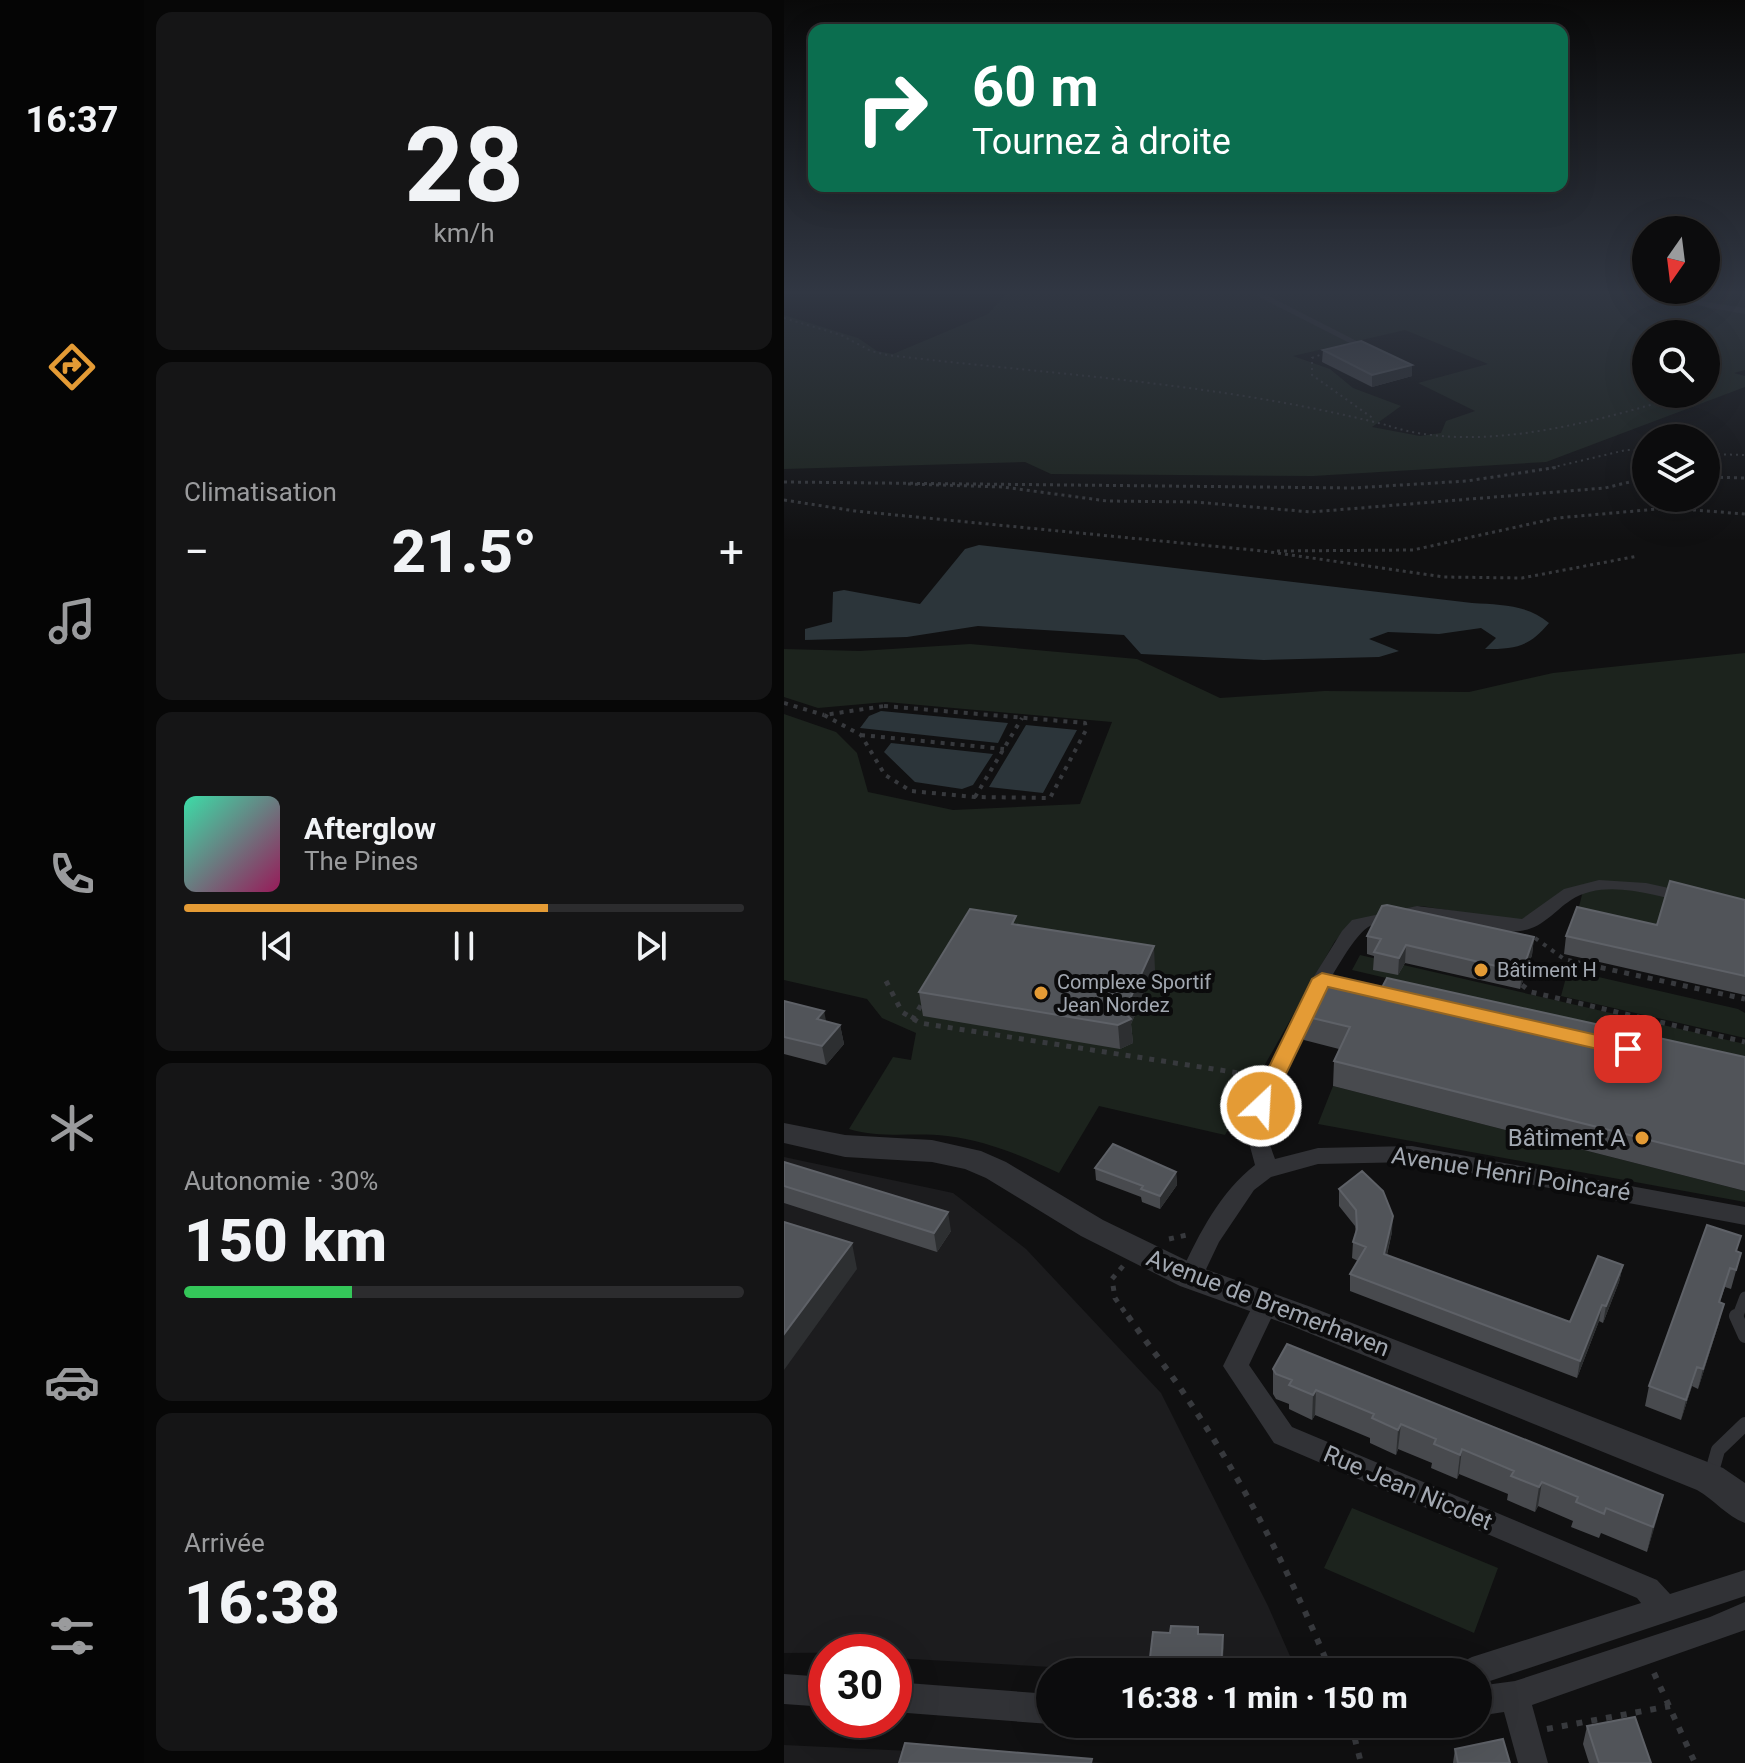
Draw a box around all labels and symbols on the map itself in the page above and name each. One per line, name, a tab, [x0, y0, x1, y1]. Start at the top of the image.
north arrow	[1632, 216, 1720, 304]
place label: Bâtiment H	[1497, 958, 1597, 982]
marker: Bâtiment H	[1472, 961, 1490, 979]
place label: Complexe Sportif Jean Nordez	[1057, 970, 1211, 1017]
marker: Complexe Sportif Jean Nordez	[1032, 984, 1050, 1002]
pin	[1594, 1015, 1662, 1083]
position arrow	[1219, 1064, 1303, 1148]
place label: Bâtiment A	[1508, 1124, 1626, 1152]
marker: Bâtiment A	[1633, 1129, 1651, 1147]
street label: Avenue Henri Poincaré	[1390, 1141, 1632, 1207]
street label: Avenue de Bremerhaven	[1143, 1244, 1393, 1362]
street label: Rue Jean Nicolet	[1319, 1440, 1497, 1536]
speed limit sign: 30	[808, 1634, 912, 1738]

